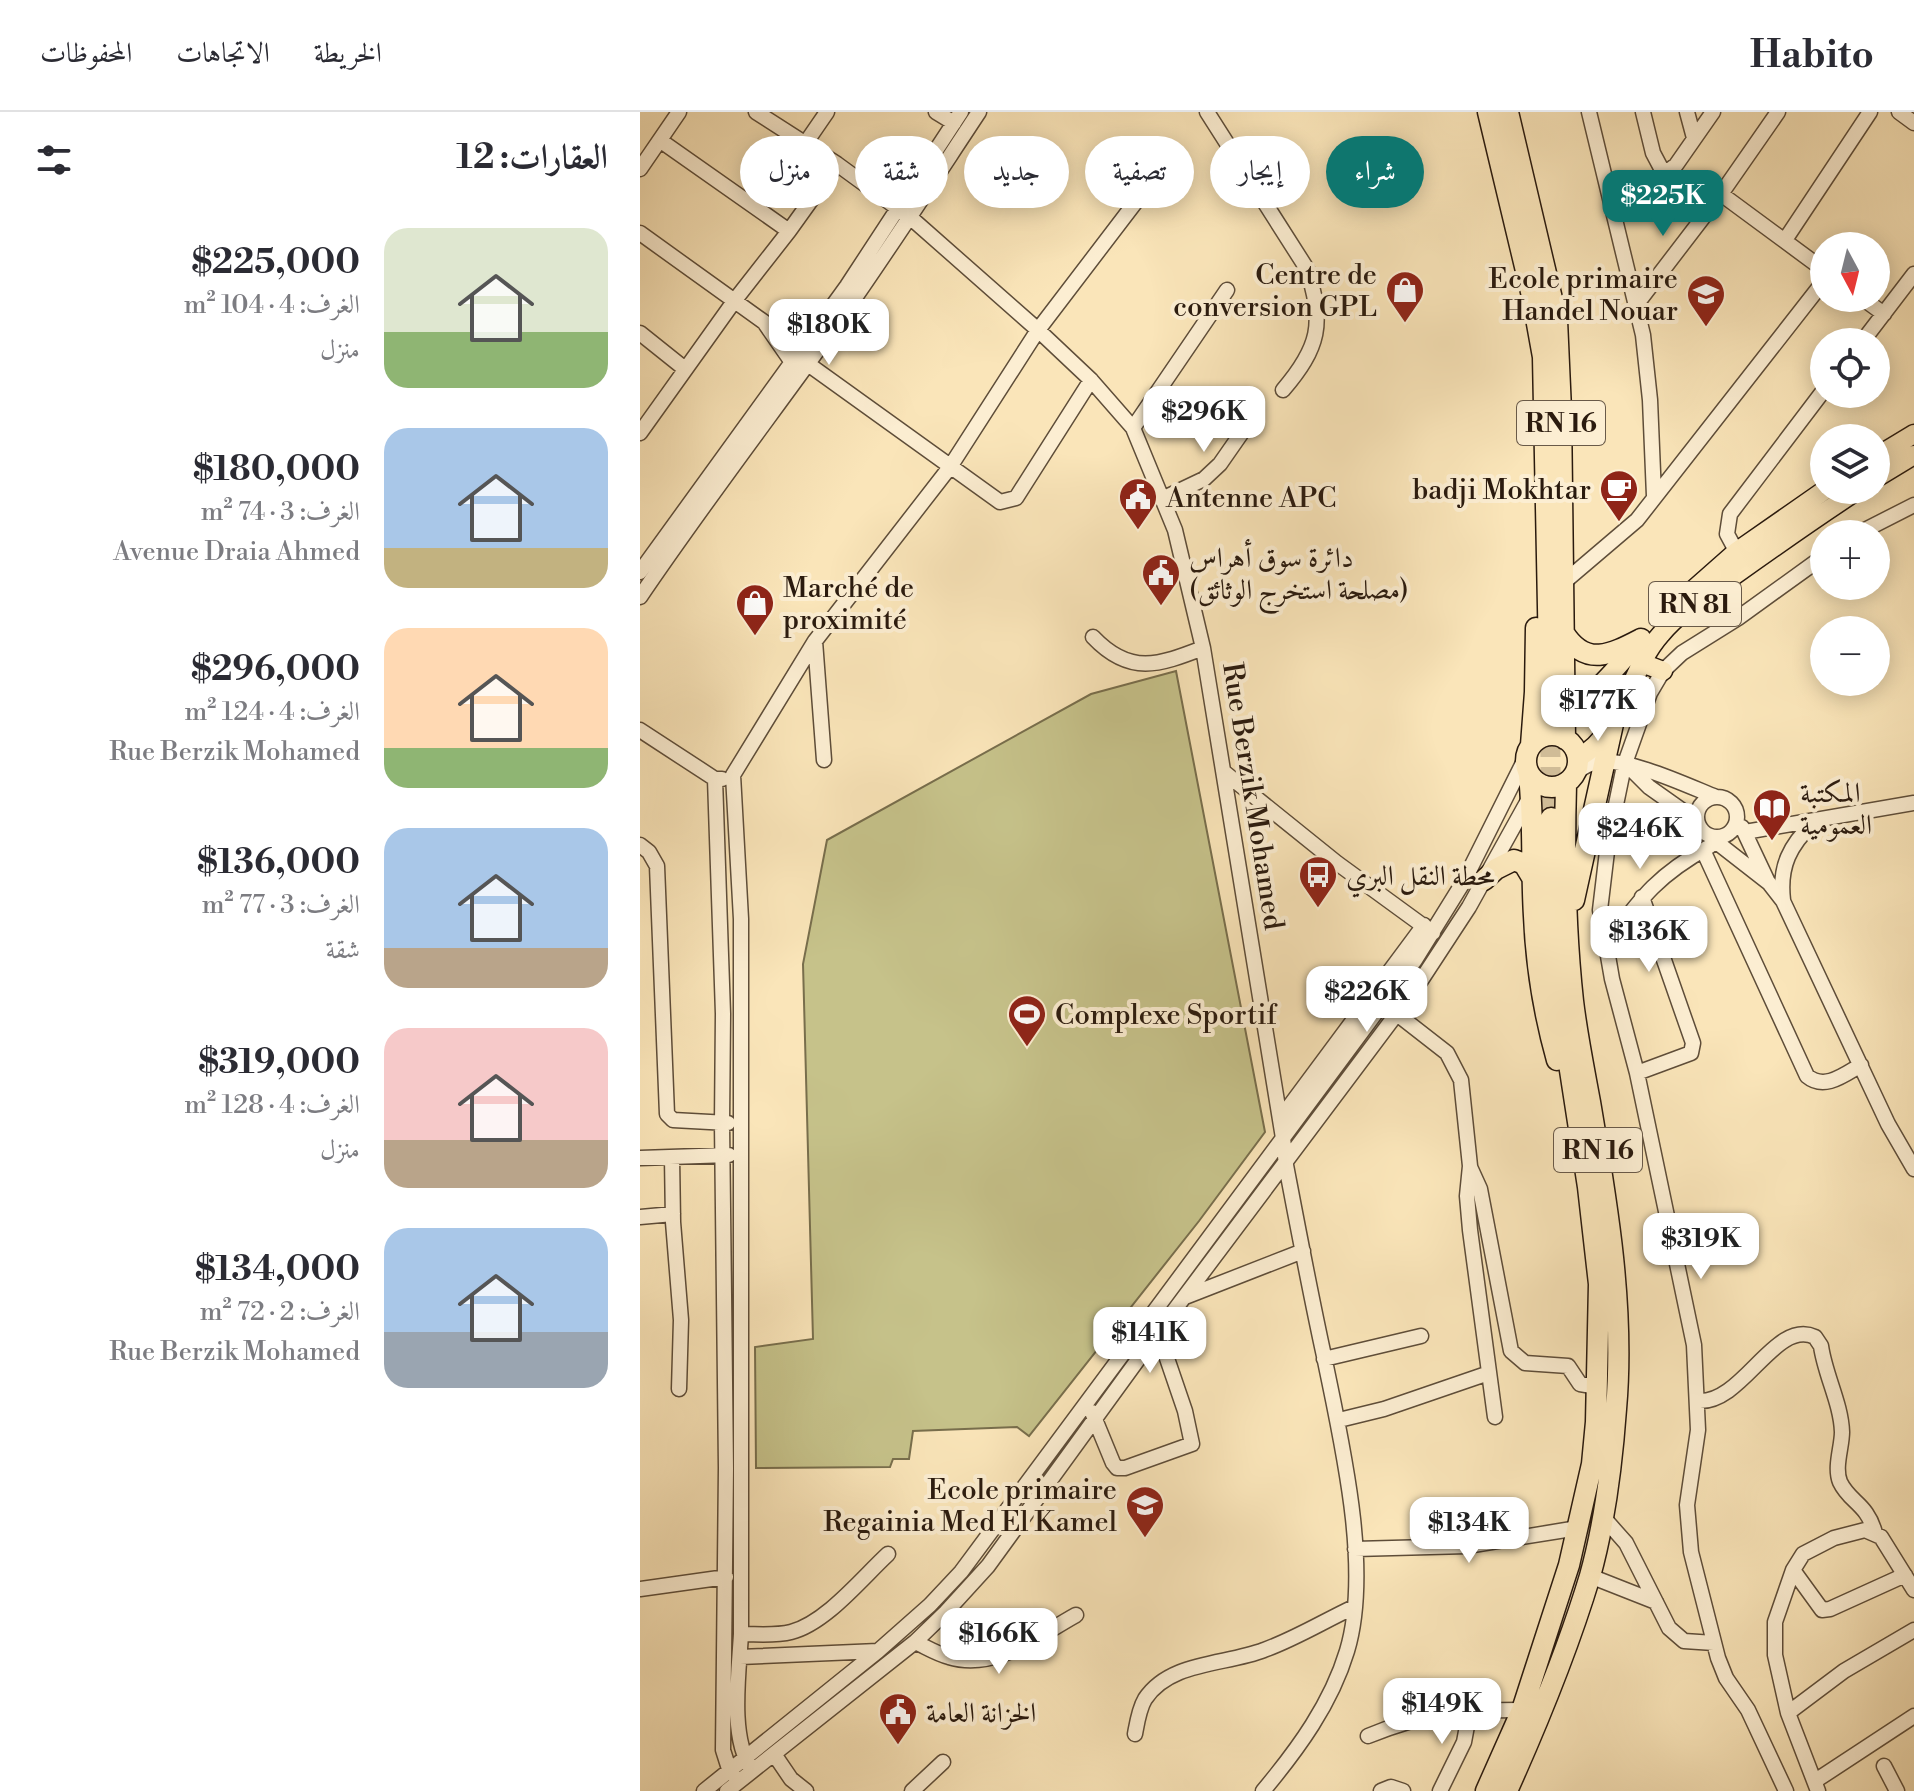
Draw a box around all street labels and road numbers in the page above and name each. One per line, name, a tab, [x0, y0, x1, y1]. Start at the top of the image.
road number: RN 16	[1517, 401, 1605, 445]
road number: RN 81	[1649, 582, 1741, 626]
street label: Rue Berzik Mohamed	[1214, 660, 1291, 932]
road number: RN 16	[1554, 1128, 1642, 1172]

